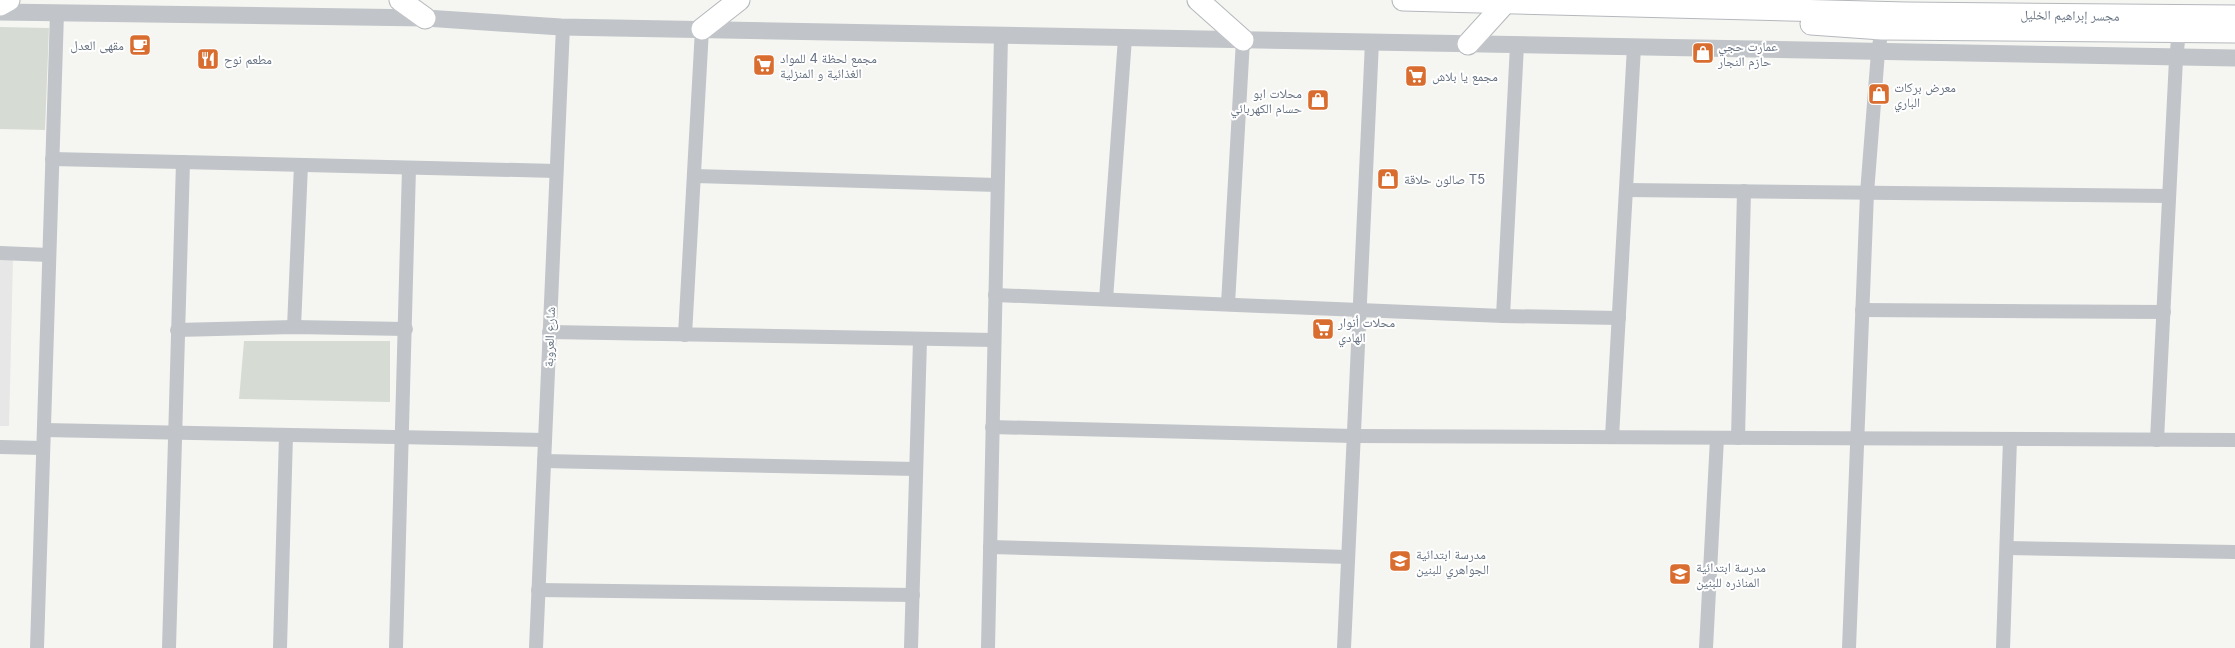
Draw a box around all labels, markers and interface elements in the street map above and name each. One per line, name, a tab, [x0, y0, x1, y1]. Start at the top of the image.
street label: مجسر إبراهيم الخليل	[2020, 6, 2120, 25]
cafe icon: مقهى العدل	[127, 32, 153, 58]
place label: مقهى العدل	[70, 37, 124, 54]
place label: عمارت حجي حازم النجار	[1717, 38, 1778, 70]
shop icon: عمارت حجي حازم النجار	[1690, 40, 1716, 66]
restaurant icon: مطعم نوح	[195, 46, 221, 72]
place label: مجمع لحظة 4 للمواد الغذائية و المنزلية	[780, 50, 877, 82]
place label: مطعم نوح	[224, 51, 272, 69]
supermarket icon: مجمع لحظة 4 للمواد الغذائية و المنزلية	[751, 52, 777, 78]
supermarket icon: مجمع يا بلاش	[1403, 63, 1429, 89]
place label: مجمع يا بلاش	[1432, 68, 1498, 86]
place label: معرض بركات الباري	[1894, 79, 1956, 113]
shop icon: معرض بركات الباري	[1866, 81, 1892, 107]
place label: محلات ابو حسام الكهربائي	[1230, 85, 1302, 119]
shop icon: محلات ابو حسام الكهربائي	[1305, 87, 1331, 113]
shop icon: صالون حلاقة T5	[1375, 166, 1401, 192]
place label: صالون حلاقة T5	[1404, 171, 1485, 188]
street label: شارع العروبة	[540, 307, 560, 368]
place label: محلات أنوار الهادي	[1337, 314, 1395, 348]
supermarket icon: محلات أنوار الهادي	[1310, 316, 1336, 342]
place label: مدرسة ابتدائية الجواهري للبنين	[1416, 546, 1489, 580]
school or university icon: مدرسة ابتدائية الجواهري للبنين	[1387, 548, 1413, 574]
place label: مدرسة ابتدائية المناذره للبنين	[1696, 559, 1766, 591]
school or university icon: مدرسة ابتدائية المناذره للبنين	[1667, 561, 1693, 587]

